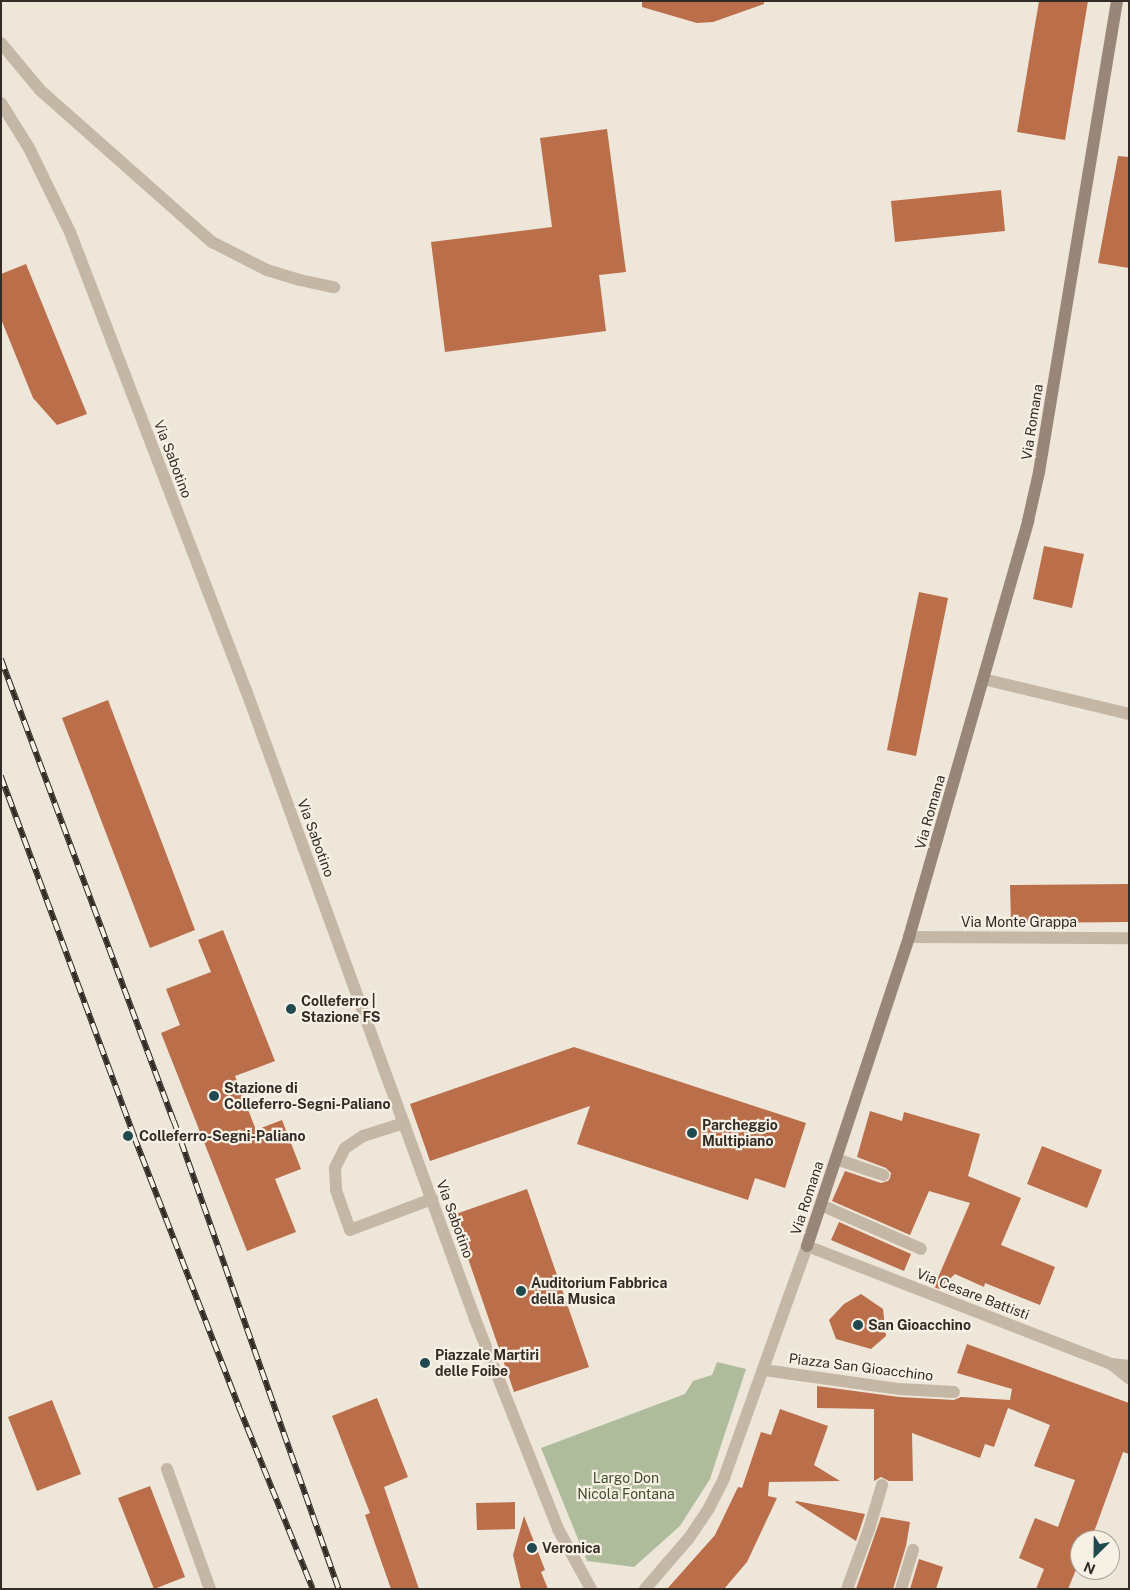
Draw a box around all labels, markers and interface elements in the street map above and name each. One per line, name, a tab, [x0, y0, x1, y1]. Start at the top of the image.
street label: Via Romana	[1018, 383, 1046, 461]
street label: Via Sabotino	[150, 418, 196, 500]
street label: Via Romana	[911, 773, 949, 851]
street label: Via Sabotino	[294, 797, 338, 879]
street label: Via Monte Grappa	[961, 914, 1077, 930]
place label: Colleferro | Stazione FS	[301, 993, 381, 1026]
marker: Colleferro | Stazione FS	[285, 1003, 297, 1015]
place label: Stazione di Colleferro-Segni-Paliano	[224, 1080, 390, 1112]
marker: Stazione di Colleferro-Segni-Paliano	[208, 1090, 220, 1102]
place label: Parcheggio Multipiano	[702, 1117, 778, 1150]
marker: Parcheggio Multipiano	[686, 1127, 698, 1139]
place label: Colleferro-Segni-Paliano	[139, 1128, 305, 1144]
marker: Colleferro-Segni-Paliano	[121, 1129, 135, 1143]
street label: Via Romana	[787, 1159, 827, 1237]
street label: Via Sabotino	[433, 1178, 477, 1260]
street label: Via Cesare Battisti	[914, 1265, 1032, 1323]
place label: Auditorium Fabbrica della Musica	[531, 1275, 667, 1308]
marker: Auditorium Fabbrica della Musica	[515, 1285, 527, 1297]
place label: San Gioacchino	[868, 1317, 971, 1333]
marker: San Gioacchino	[852, 1319, 864, 1331]
place label: Piazzale Martiri delle Foibe	[435, 1347, 539, 1380]
street label: Piazza San Gioacchino	[788, 1350, 934, 1384]
marker: Piazzale Martiri delle Foibe	[419, 1357, 431, 1369]
park label: Largo Don Nicola Fontana	[577, 1470, 675, 1502]
north arrow	[1070, 1530, 1120, 1580]
place label: Veronica	[542, 1540, 601, 1556]
marker: Veronica	[526, 1542, 538, 1554]
text: N	[1081, 1558, 1098, 1577]

